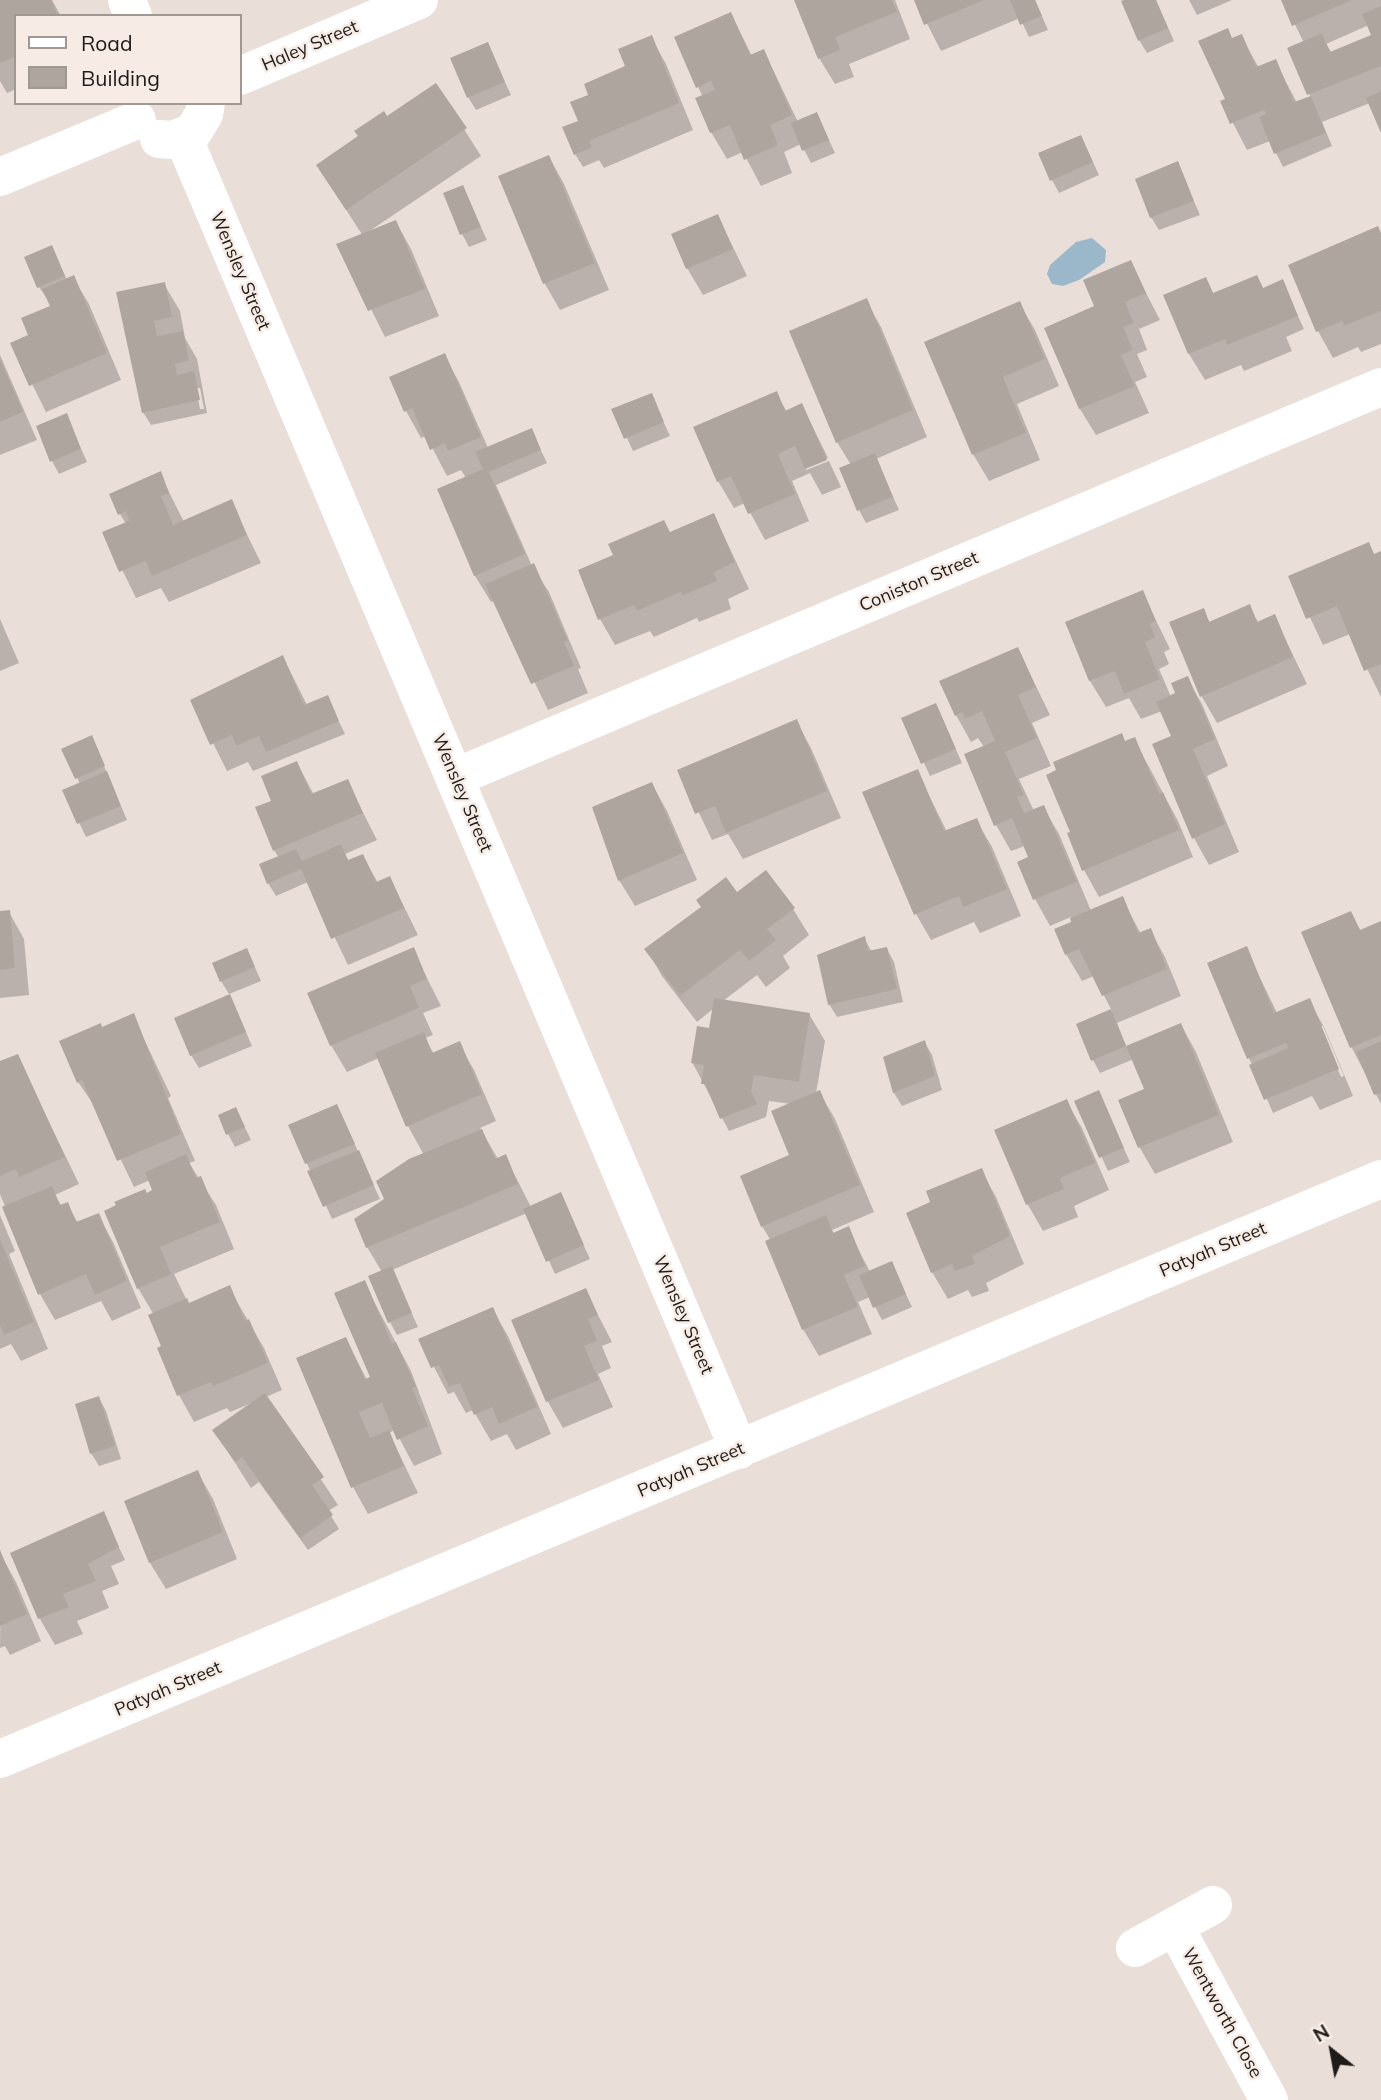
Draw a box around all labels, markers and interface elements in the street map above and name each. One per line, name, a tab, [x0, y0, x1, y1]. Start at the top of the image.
legend	[14, 14, 242, 105]
street label: Haley Street	[259, 16, 361, 76]
text: Road	[81, 30, 132, 56]
text: Building	[81, 65, 160, 91]
street label: Wensley Street	[205, 209, 275, 333]
street label: Coniston Street	[856, 547, 982, 617]
street label: Wensley Street	[427, 731, 497, 855]
street label: Patyah Street	[1156, 1218, 1270, 1282]
street label: Wensley Street	[648, 1253, 718, 1377]
street label: Patyah Street	[634, 1438, 748, 1502]
street label: Patyah Street	[111, 1657, 225, 1721]
street label: Wentworth Close	[1177, 1944, 1267, 2082]
north arrow	[1297, 2016, 1367, 2086]
text: N	[1309, 2019, 1334, 2047]

